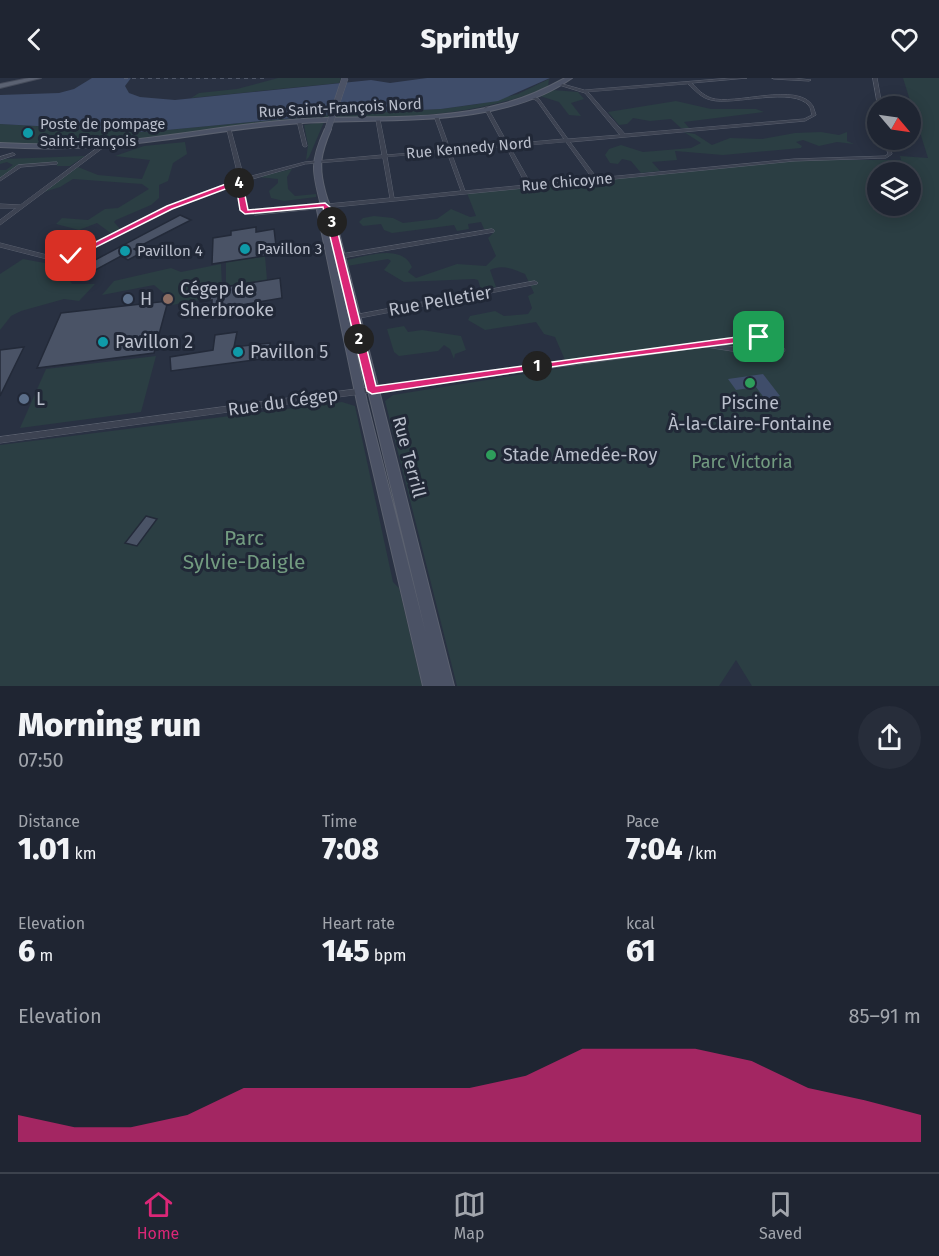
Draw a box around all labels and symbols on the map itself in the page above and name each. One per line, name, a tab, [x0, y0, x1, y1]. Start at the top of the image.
street label: Rue Saint-François Nord	[258, 95, 422, 121]
north arrow	[867, 96, 921, 150]
place label: Poste de pompage Saint-François	[40, 115, 166, 150]
marker: Poste de pompage Saint-François	[21, 126, 35, 140]
street label: Rue Kennedy Nord	[405, 134, 533, 162]
pin: 4	[224, 168, 254, 198]
street label: Rue Chicoyne	[521, 169, 613, 195]
pin: 3	[317, 207, 347, 237]
pin	[45, 230, 96, 281]
place label: Pavillon 3	[257, 240, 322, 258]
place label: Pavillon 4	[137, 242, 203, 260]
marker: Pavillon 3	[238, 242, 252, 256]
marker: Pavillon 4	[118, 244, 132, 258]
place label: Cégep de Sherbrooke	[180, 278, 274, 321]
street label: Rue Pelletier	[387, 281, 493, 321]
place label: H	[140, 288, 152, 310]
marker: H	[121, 292, 135, 306]
marker: Cégep de Sherbrooke	[161, 292, 175, 306]
pin	[733, 311, 784, 362]
pin: 2	[344, 324, 374, 354]
place label: Pavillon 2	[115, 331, 193, 353]
marker: Pavillon 2	[96, 335, 110, 349]
place label: Pavillon 5	[250, 341, 328, 363]
marker: Pavillon 5	[231, 345, 245, 359]
pin: 1	[522, 351, 552, 381]
marker: Piscine À-la-Claire-Fontaine	[743, 376, 757, 390]
street label: Rue du Cégep	[226, 383, 340, 421]
place label: L	[36, 388, 45, 410]
marker: L	[17, 392, 31, 406]
place label: Piscine À-la-Claire-Fontaine	[668, 392, 832, 435]
street label: Rue Terrill	[388, 414, 430, 500]
place label: Stade Amedée-Roy	[503, 444, 658, 466]
marker: Stade Amedée-Roy	[484, 448, 498, 462]
park label: Parc Victoria	[691, 451, 793, 473]
park label: Parc Sylvie-Daigle	[183, 525, 305, 575]

